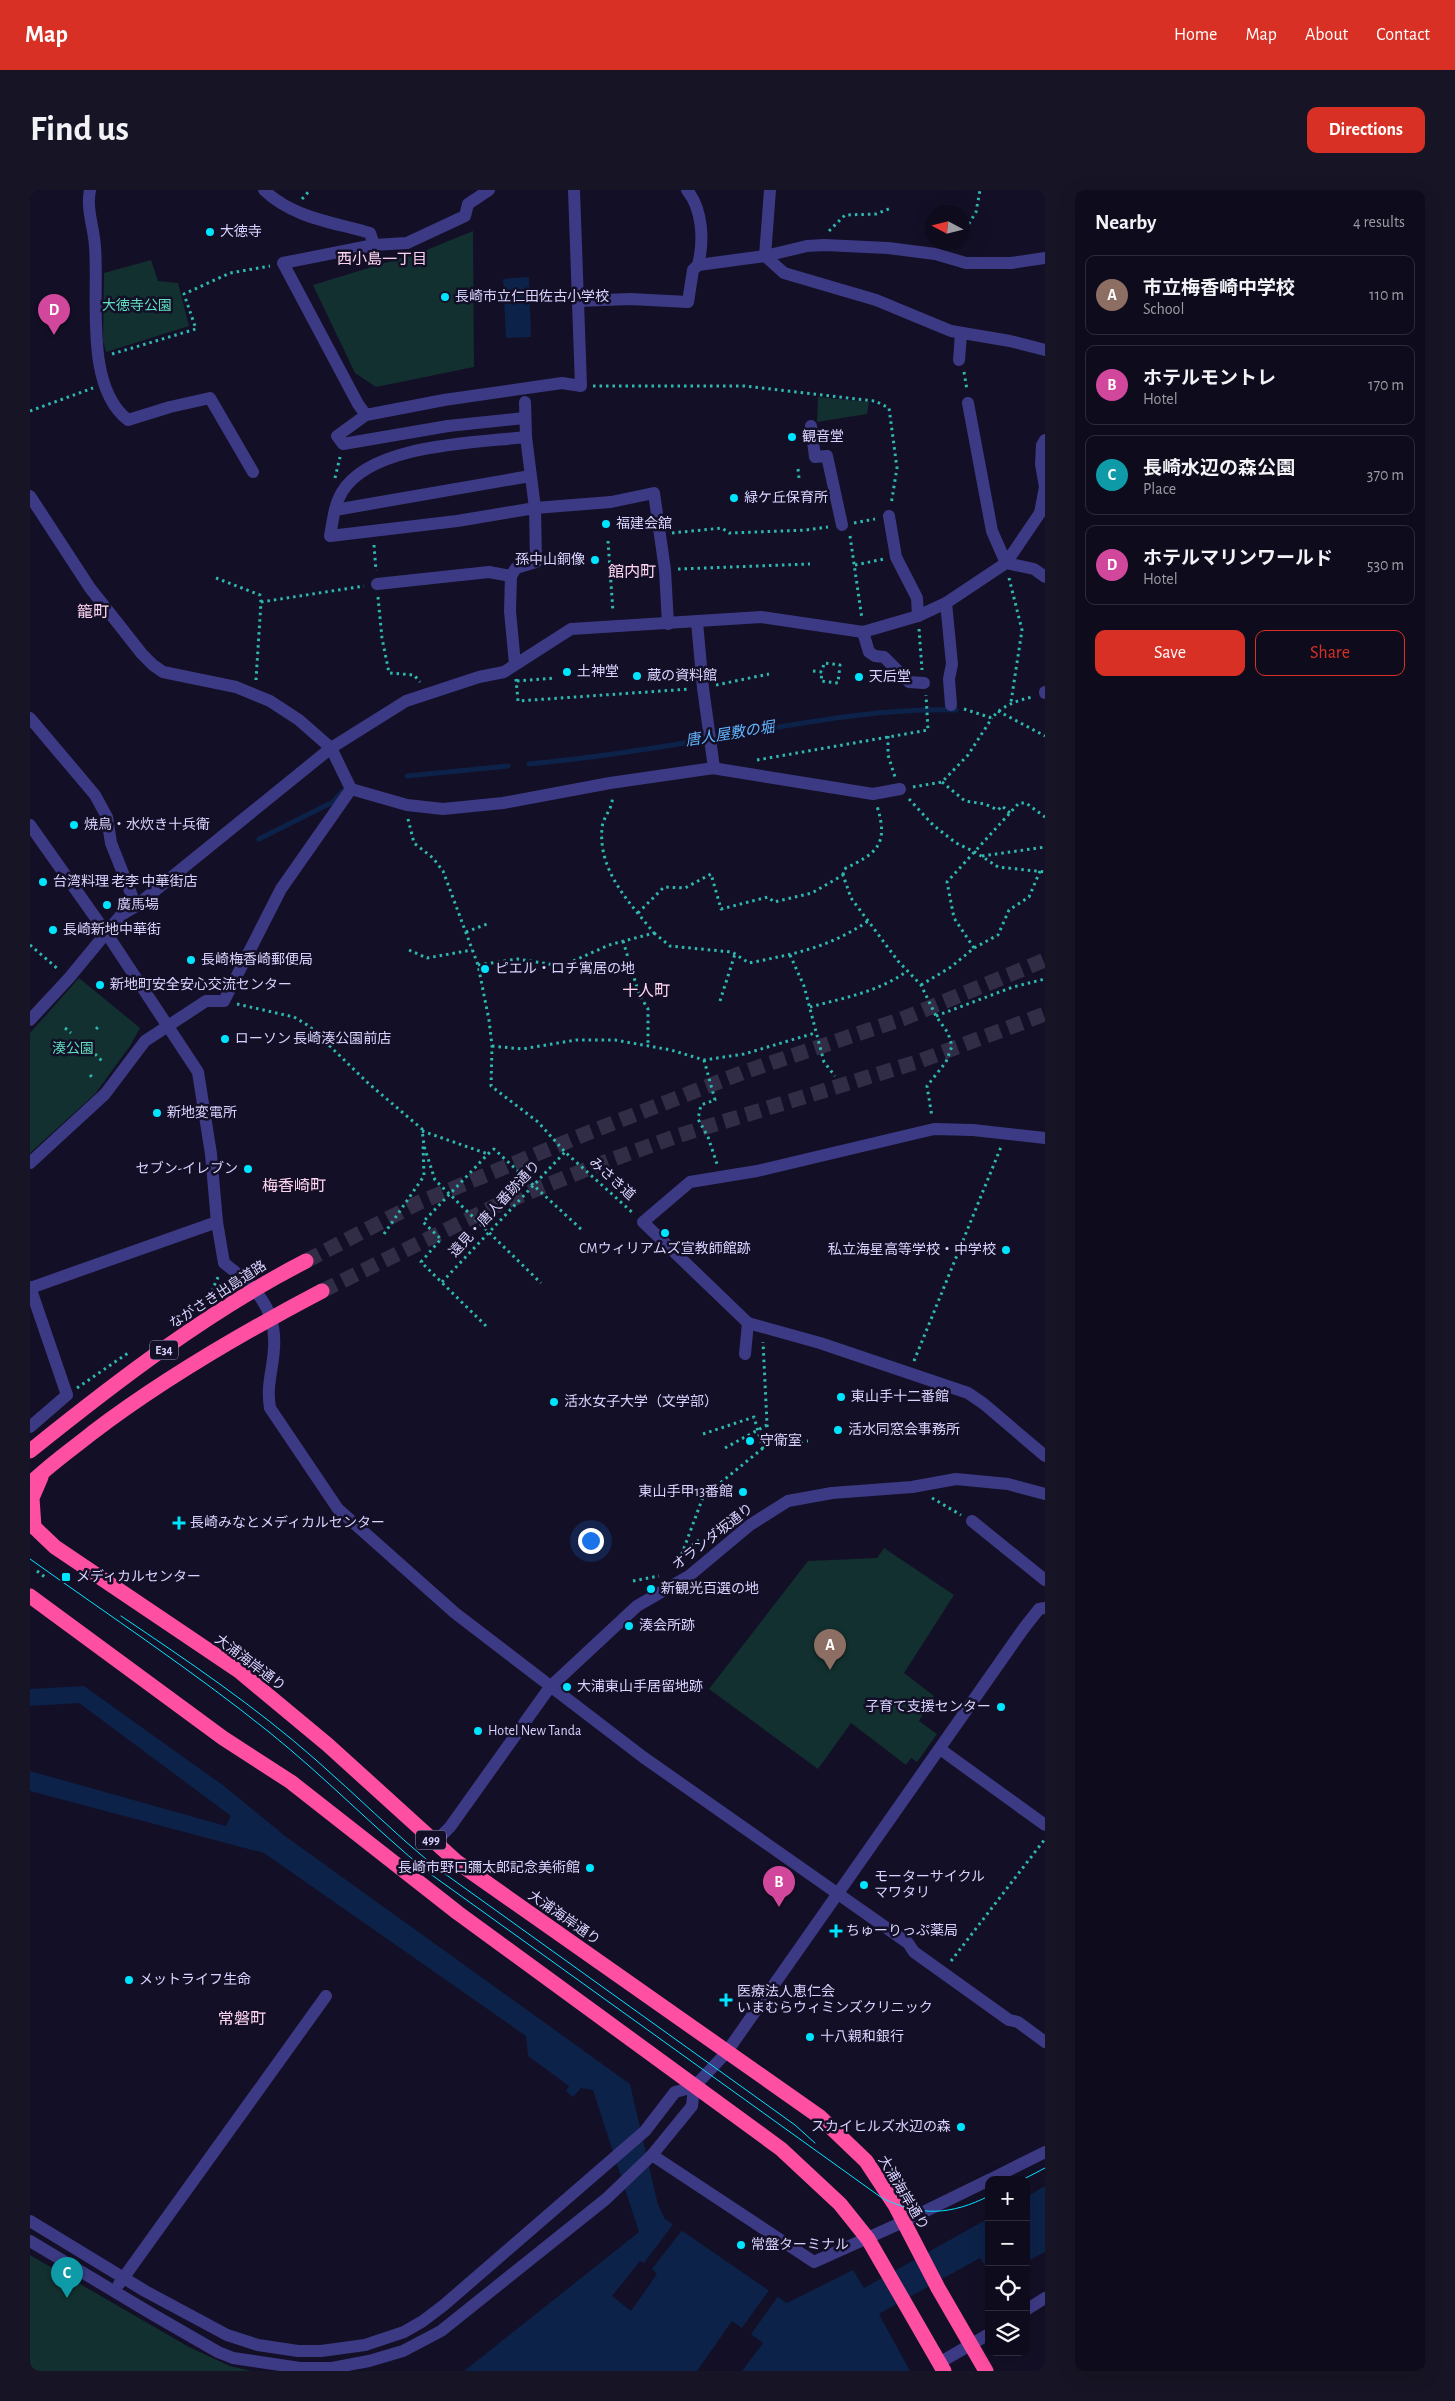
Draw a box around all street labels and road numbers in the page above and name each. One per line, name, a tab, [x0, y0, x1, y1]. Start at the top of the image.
street label: みさき道	[587, 1154, 638, 1203]
street label: 遠見・唐人番跡通り	[446, 1157, 543, 1260]
street label: ながさき出島道路	[167, 1258, 269, 1331]
road number: E34	[150, 1340, 178, 1360]
street label: オランダ坂通り	[669, 1501, 756, 1573]
street label: 大浦海岸通り	[212, 1631, 288, 1694]
road number: 499	[416, 1830, 446, 1850]
street label: 大浦海岸通り	[526, 1887, 603, 1948]
street label: 大浦海岸通り	[875, 2153, 931, 2233]

